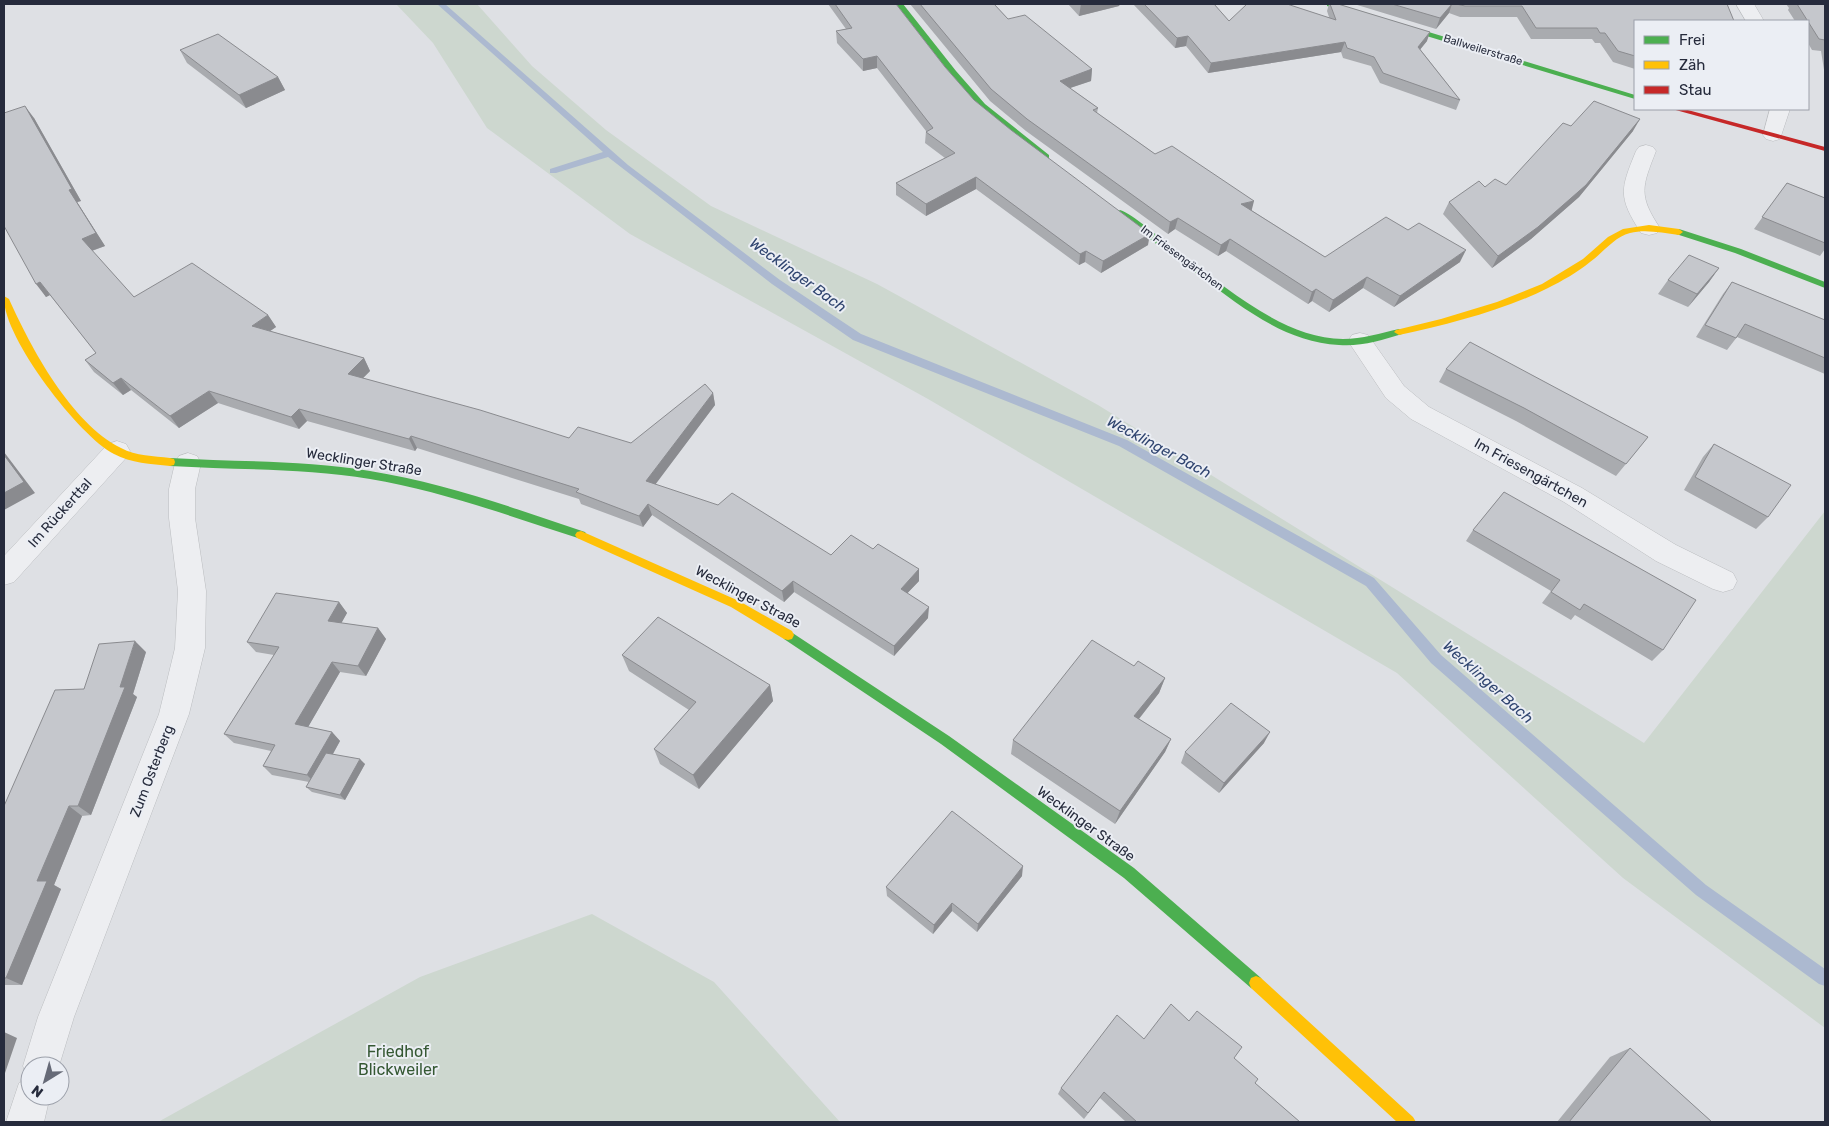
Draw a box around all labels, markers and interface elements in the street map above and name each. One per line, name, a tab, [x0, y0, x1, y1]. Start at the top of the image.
legend	[1634, 20, 1809, 110]
text: Frei	[1679, 31, 1705, 49]
street label: Ballweilerstraße	[1442, 32, 1524, 68]
text: Zäh	[1679, 56, 1705, 74]
text: Stau	[1679, 81, 1712, 99]
street label: Im Friesengärtchen	[1138, 223, 1226, 293]
water label: Wecklinger Bach	[746, 234, 850, 316]
water label: Wecklinger Bach	[1104, 412, 1214, 482]
street label: Im Friesengärtchen	[1471, 435, 1591, 511]
street label: Wecklinger Straße	[305, 444, 423, 480]
street label: Im Rückerttal	[25, 475, 95, 551]
street label: Wecklinger Straße	[692, 562, 804, 632]
water label: Wecklinger Bach	[1439, 637, 1537, 727]
street label: Zum Osterberg	[127, 722, 177, 820]
street label: Wecklinger Straße	[1034, 783, 1138, 865]
park label: Friedhof Blickweiler	[358, 1042, 438, 1079]
north arrow	[20, 1056, 70, 1106]
text: N	[28, 1081, 47, 1101]

